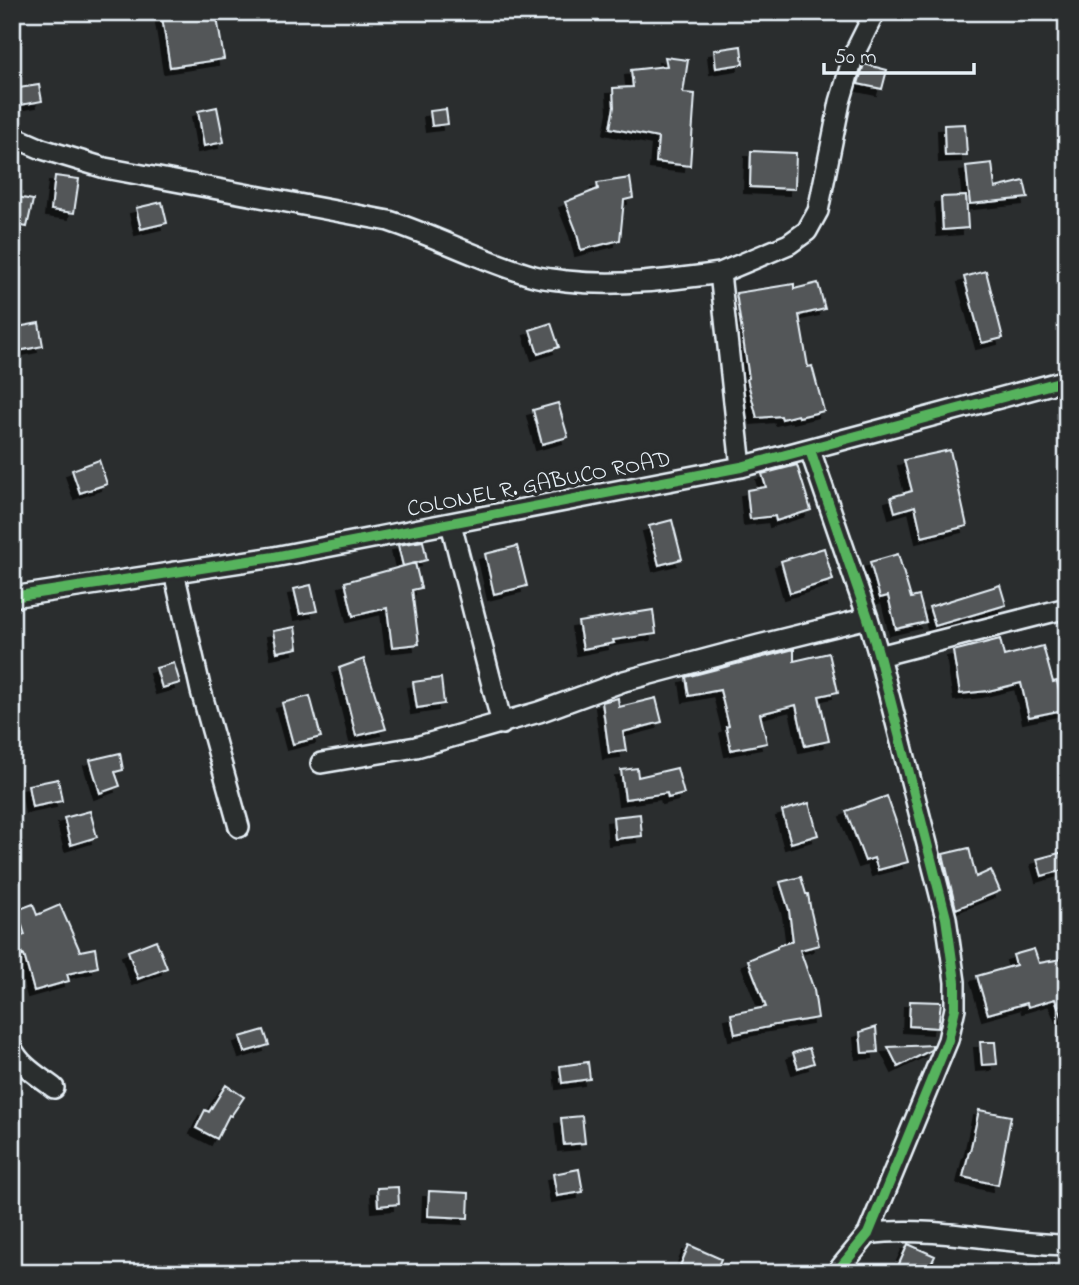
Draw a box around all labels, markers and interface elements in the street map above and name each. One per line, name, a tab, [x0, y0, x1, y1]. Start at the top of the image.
scale bar	[824, 32, 974, 76]
text: 50 m	[834, 43, 877, 73]
street label: COLONEL R. GABUCO ROAD	[404, 443, 674, 527]

